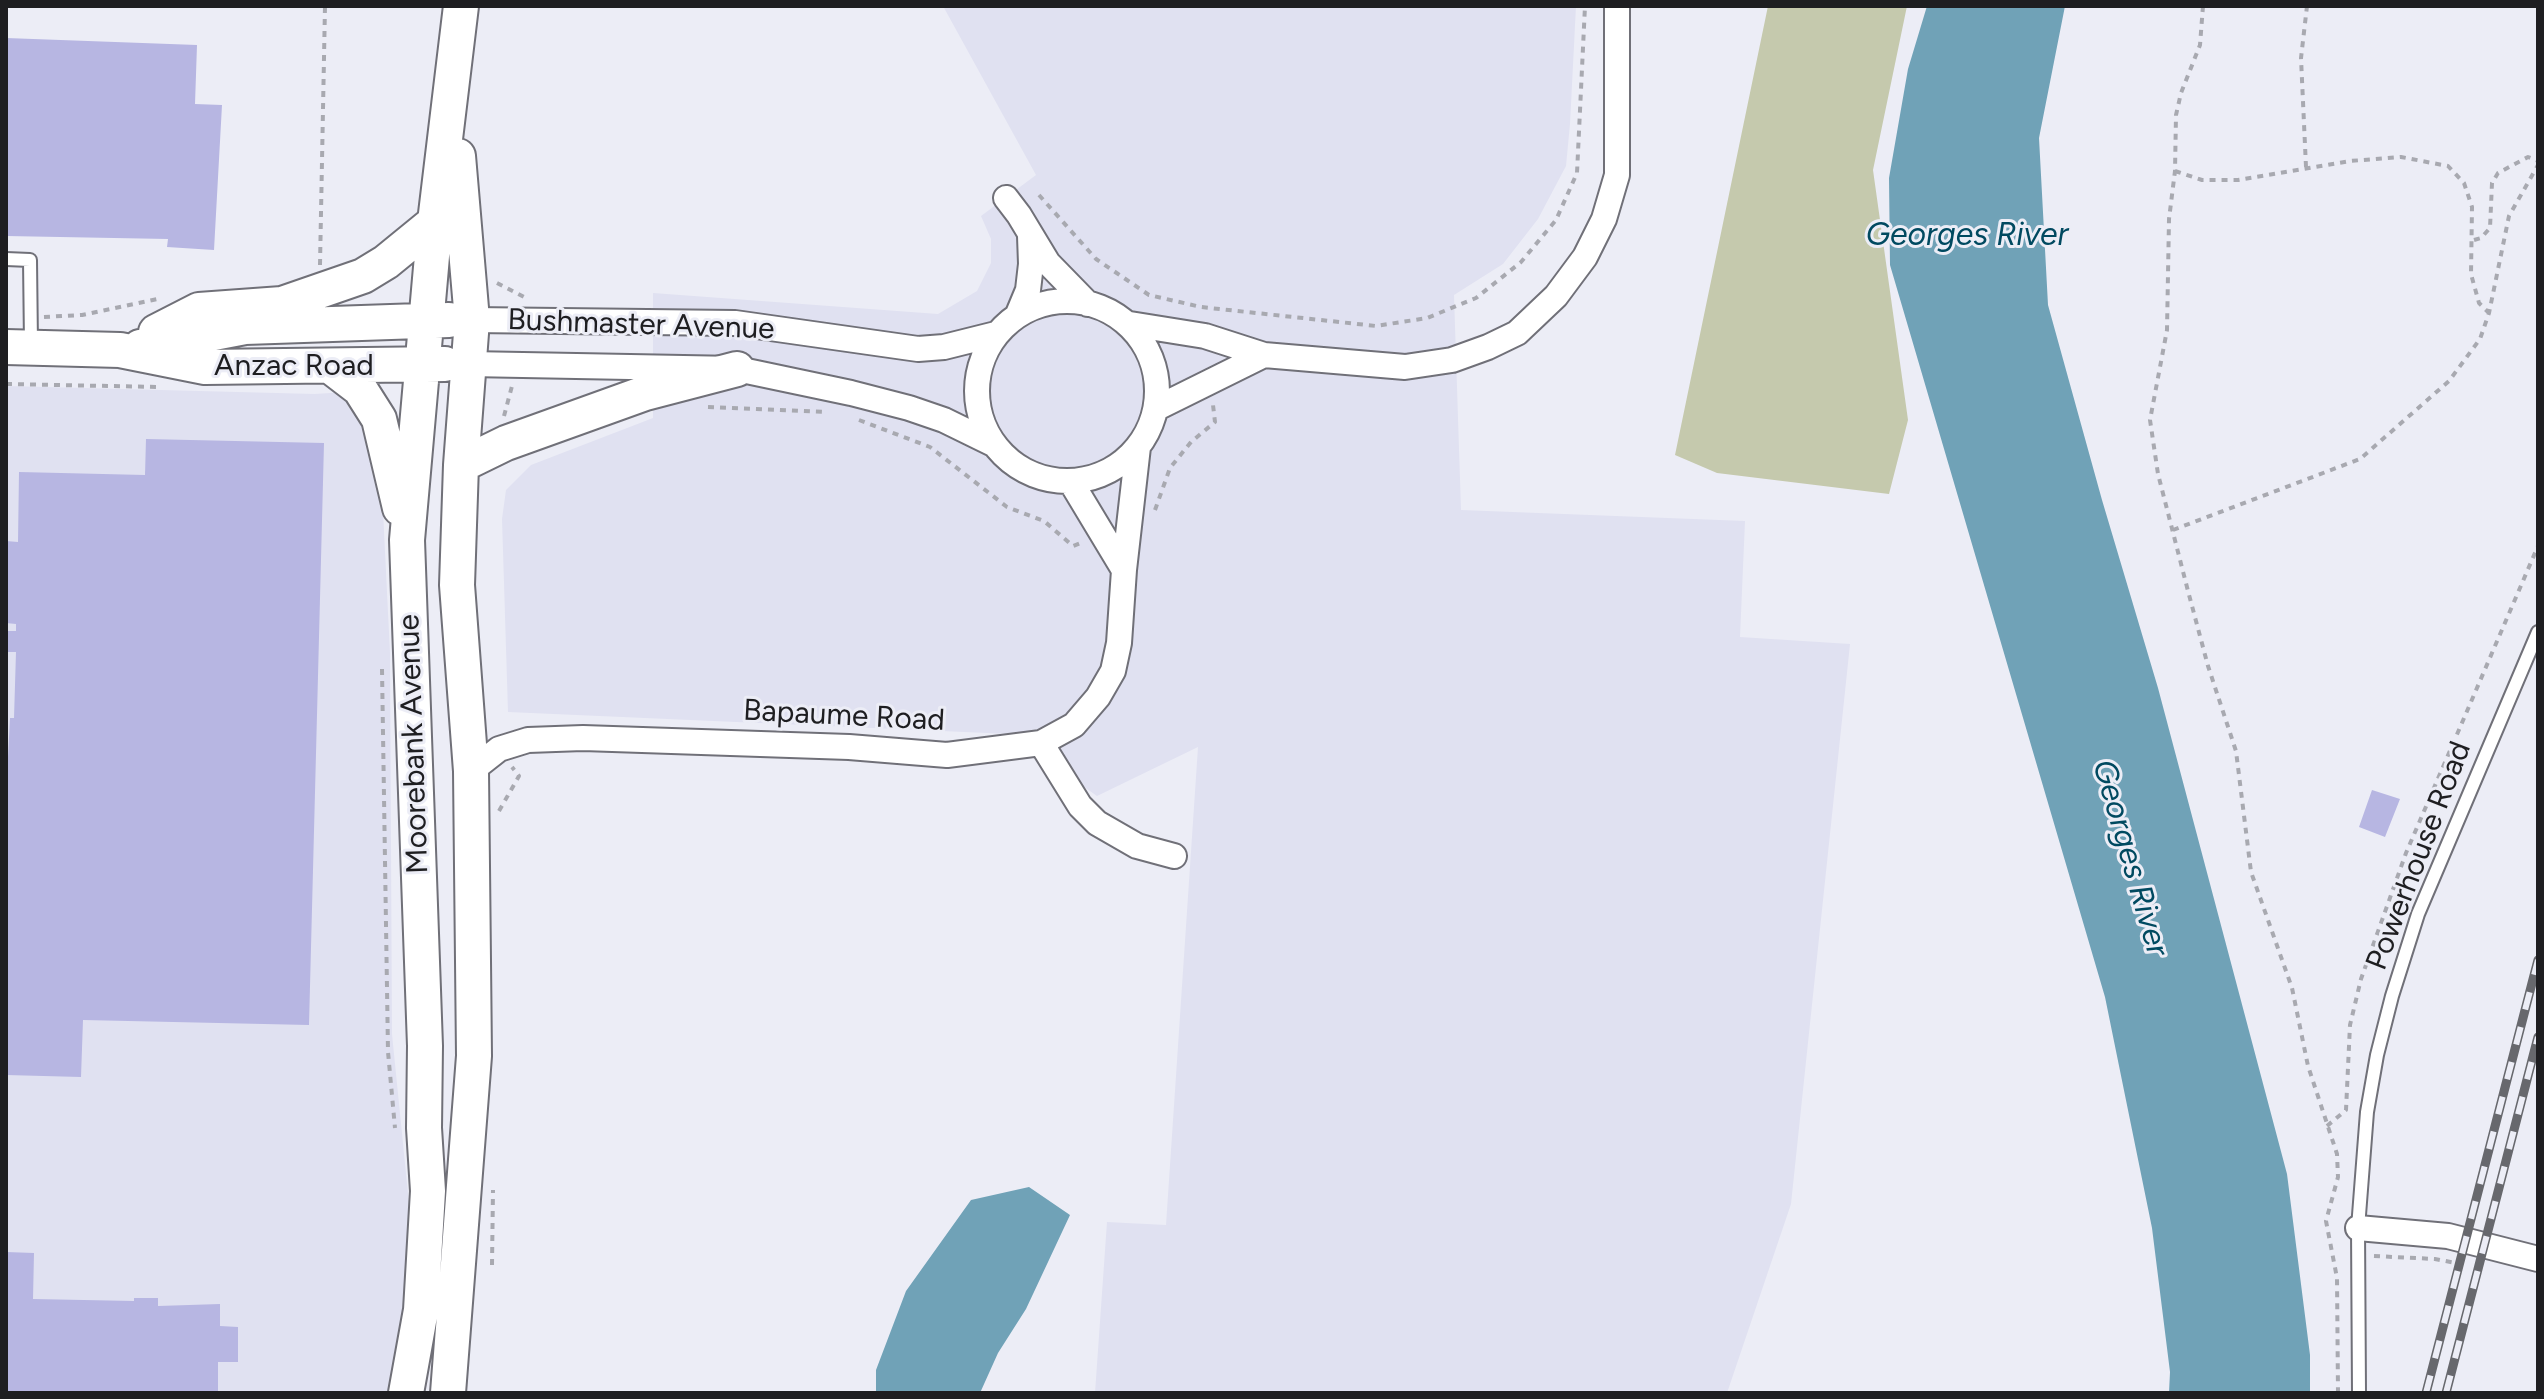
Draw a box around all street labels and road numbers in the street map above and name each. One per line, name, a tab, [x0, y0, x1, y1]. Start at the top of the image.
street label: Bushmaster Avenue	[507, 302, 775, 348]
street label: Anzac Road	[214, 348, 374, 384]
street label: Moorebank Avenue	[391, 614, 437, 874]
street label: Bapaume Road	[742, 693, 946, 739]
street label: Powerhouse Road	[2359, 737, 2479, 975]

